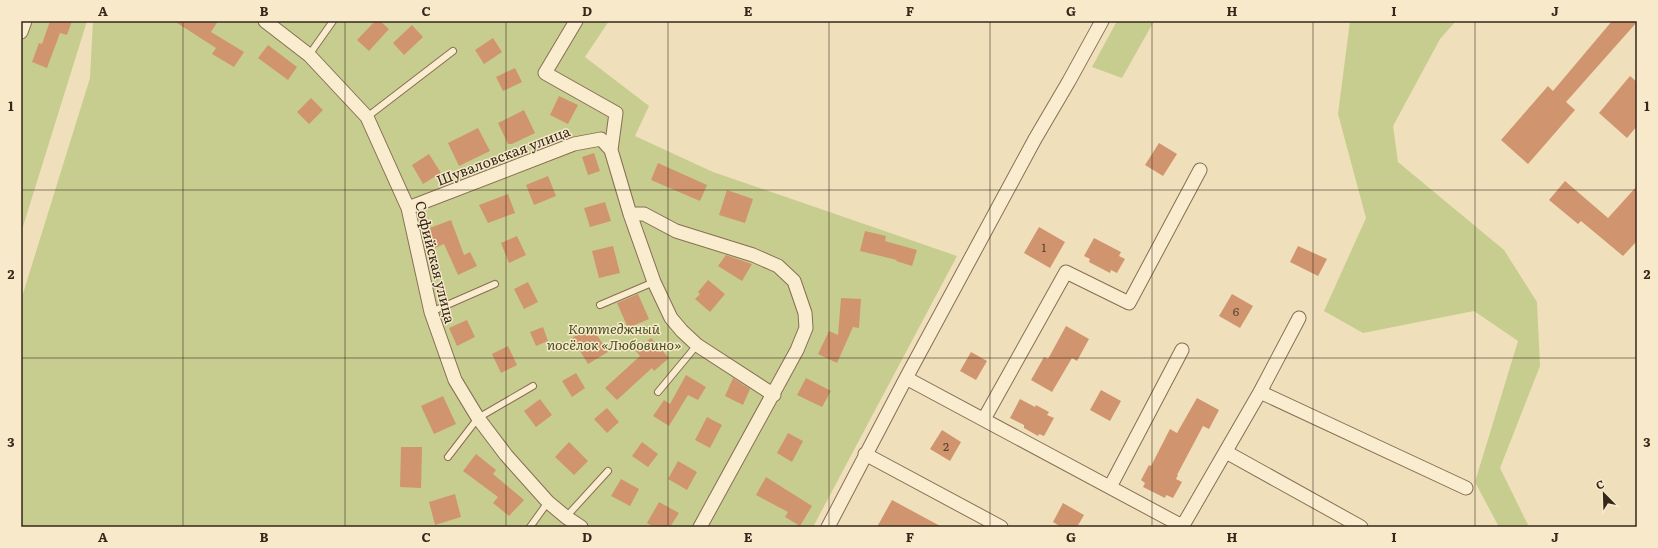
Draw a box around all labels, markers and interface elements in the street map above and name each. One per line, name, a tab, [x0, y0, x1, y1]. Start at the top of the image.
text: A	[98, 1, 108, 20]
text: B	[260, 1, 269, 20]
text: C	[421, 1, 431, 20]
text: D	[582, 1, 592, 20]
text: E	[744, 1, 753, 20]
text: F	[906, 1, 914, 20]
text: G	[1066, 1, 1076, 20]
text: H	[1227, 1, 1238, 20]
text: I	[1391, 1, 1397, 20]
text: J	[1551, 1, 1559, 20]
text: 1	[8, 96, 14, 115]
text: 1	[1644, 96, 1650, 115]
street label: Шуваловская улица	[433, 120, 573, 190]
street label: Софийская улица	[411, 199, 461, 326]
house number: 1	[1042, 238, 1047, 256]
text: 2	[8, 264, 15, 283]
text: 2	[1644, 264, 1651, 283]
house number: 6	[1233, 302, 1240, 320]
park label: Коттеджный посёлок «Любовино»	[547, 318, 681, 354]
text: 3	[7, 432, 15, 451]
text: 3	[1643, 432, 1651, 451]
house number: 2	[943, 437, 949, 455]
north arrow	[1584, 474, 1624, 514]
text: С	[1593, 475, 1607, 493]
text: A	[98, 527, 108, 546]
text: B	[260, 527, 269, 546]
text: C	[421, 527, 431, 546]
text: D	[582, 527, 592, 546]
text: E	[744, 527, 753, 546]
text: F	[906, 527, 914, 546]
text: G	[1066, 527, 1076, 546]
text: H	[1227, 527, 1238, 546]
text: I	[1391, 527, 1397, 546]
text: J	[1551, 527, 1559, 546]

